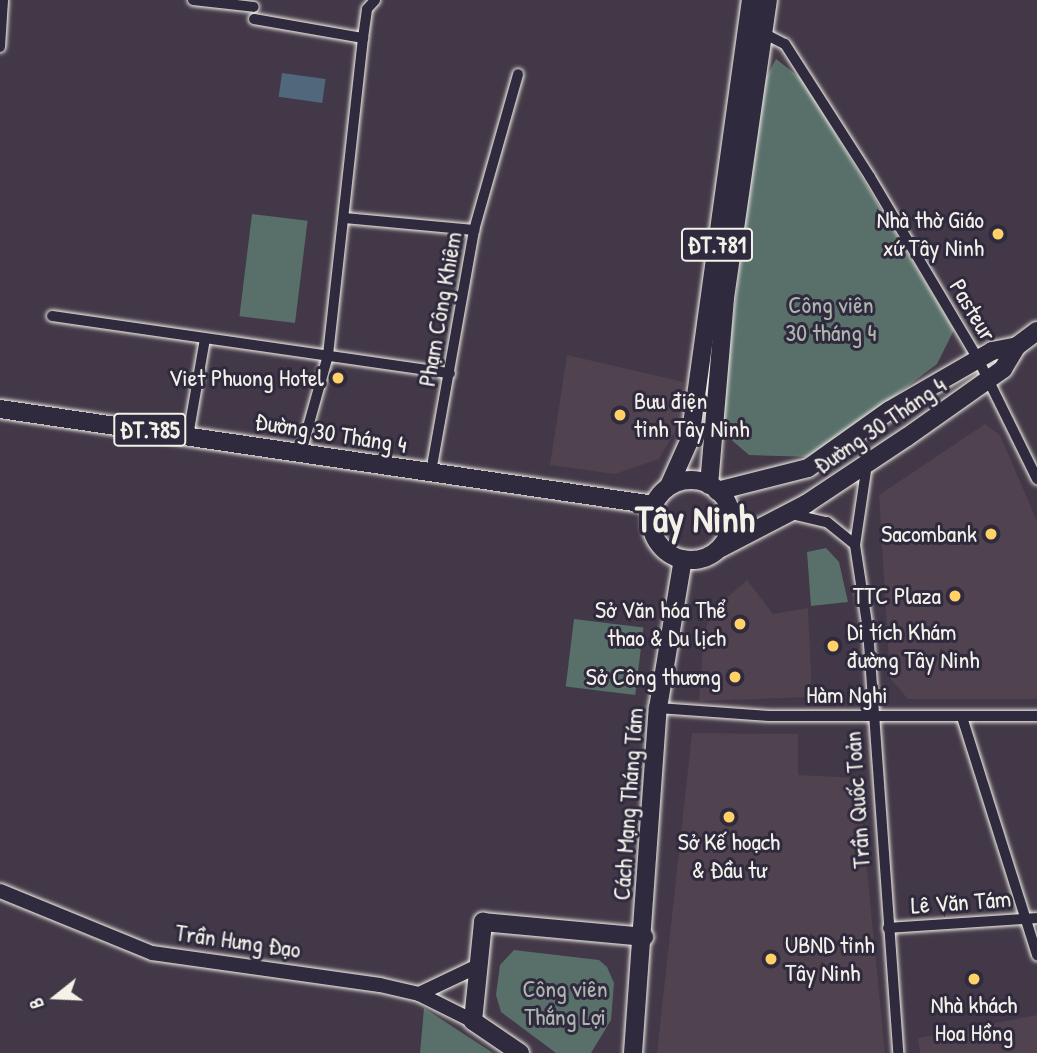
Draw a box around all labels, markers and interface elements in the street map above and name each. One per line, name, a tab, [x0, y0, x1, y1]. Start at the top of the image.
place label: Nhà thờ Giáo xứ Tây Ninh	[877, 206, 984, 262]
road number: ĐT.781	[680, 226, 754, 264]
marker: Nhà thờ Giáo xứ Tây Ninh	[990, 226, 1006, 242]
street label: Phạm Công Khiêm	[412, 229, 468, 389]
street label: Pasteur	[943, 274, 1003, 346]
park label: Công viên 30 tháng 4	[786, 291, 876, 347]
place label: Viet Phuong Hotel	[169, 364, 324, 392]
marker: Viet Phuong Hotel	[330, 370, 346, 386]
street label: Đường 30 Tháng 4	[808, 370, 952, 480]
place label: Bưu điện tỉnh Tây Ninh	[634, 387, 749, 443]
street label: Đường 30 Tháng 4	[253, 407, 409, 459]
marker: Bưu điện tỉnh Tây Ninh	[612, 407, 628, 423]
road number: ĐT.785	[113, 410, 187, 450]
district label: Tây Ninh	[635, 496, 755, 542]
place label: Sacombank	[881, 520, 977, 548]
marker: Sacombank	[983, 526, 999, 542]
place label: TTC Plaza	[853, 582, 941, 610]
marker: TTC Plaza	[947, 588, 963, 604]
place label: Sở Văn hóa Thể thao & Du lịch	[595, 596, 726, 652]
marker: Sở Văn hóa Thể thao & Du lịch	[732, 616, 748, 632]
place label: Di tích Khám đường Tây Ninh	[847, 618, 980, 674]
marker: Di tích Khám đường Tây Ninh	[825, 638, 841, 654]
place label: Sở Công thương	[586, 663, 721, 691]
marker: Sở Công thương	[727, 669, 743, 685]
street label: Hàm Nghi	[806, 681, 888, 709]
street label: Cách Mạng Tháng Tám	[607, 707, 649, 901]
street label: Trần Quốc Toản	[838, 731, 876, 869]
marker: Sở Kế hoạch & Đầu tư	[721, 809, 737, 825]
place label: Sở Kế hoạch & Đầu tư	[678, 828, 780, 884]
street label: Lê Văn Tám	[910, 884, 1012, 920]
street label: Trần Hưng Đạo	[173, 918, 303, 964]
place label: UBND tỉnh Tây Ninh	[785, 931, 875, 987]
marker: UBND tỉnh Tây Ninh	[763, 951, 779, 967]
north arrow	[21, 962, 91, 1032]
marker: Nhà khách Hoa Hồng	[966, 971, 982, 987]
park label: Công viên Thắng Lợi	[522, 975, 608, 1031]
place label: Nhà khách Hoa Hồng	[931, 991, 1017, 1047]
text: B	[22, 995, 50, 1012]

